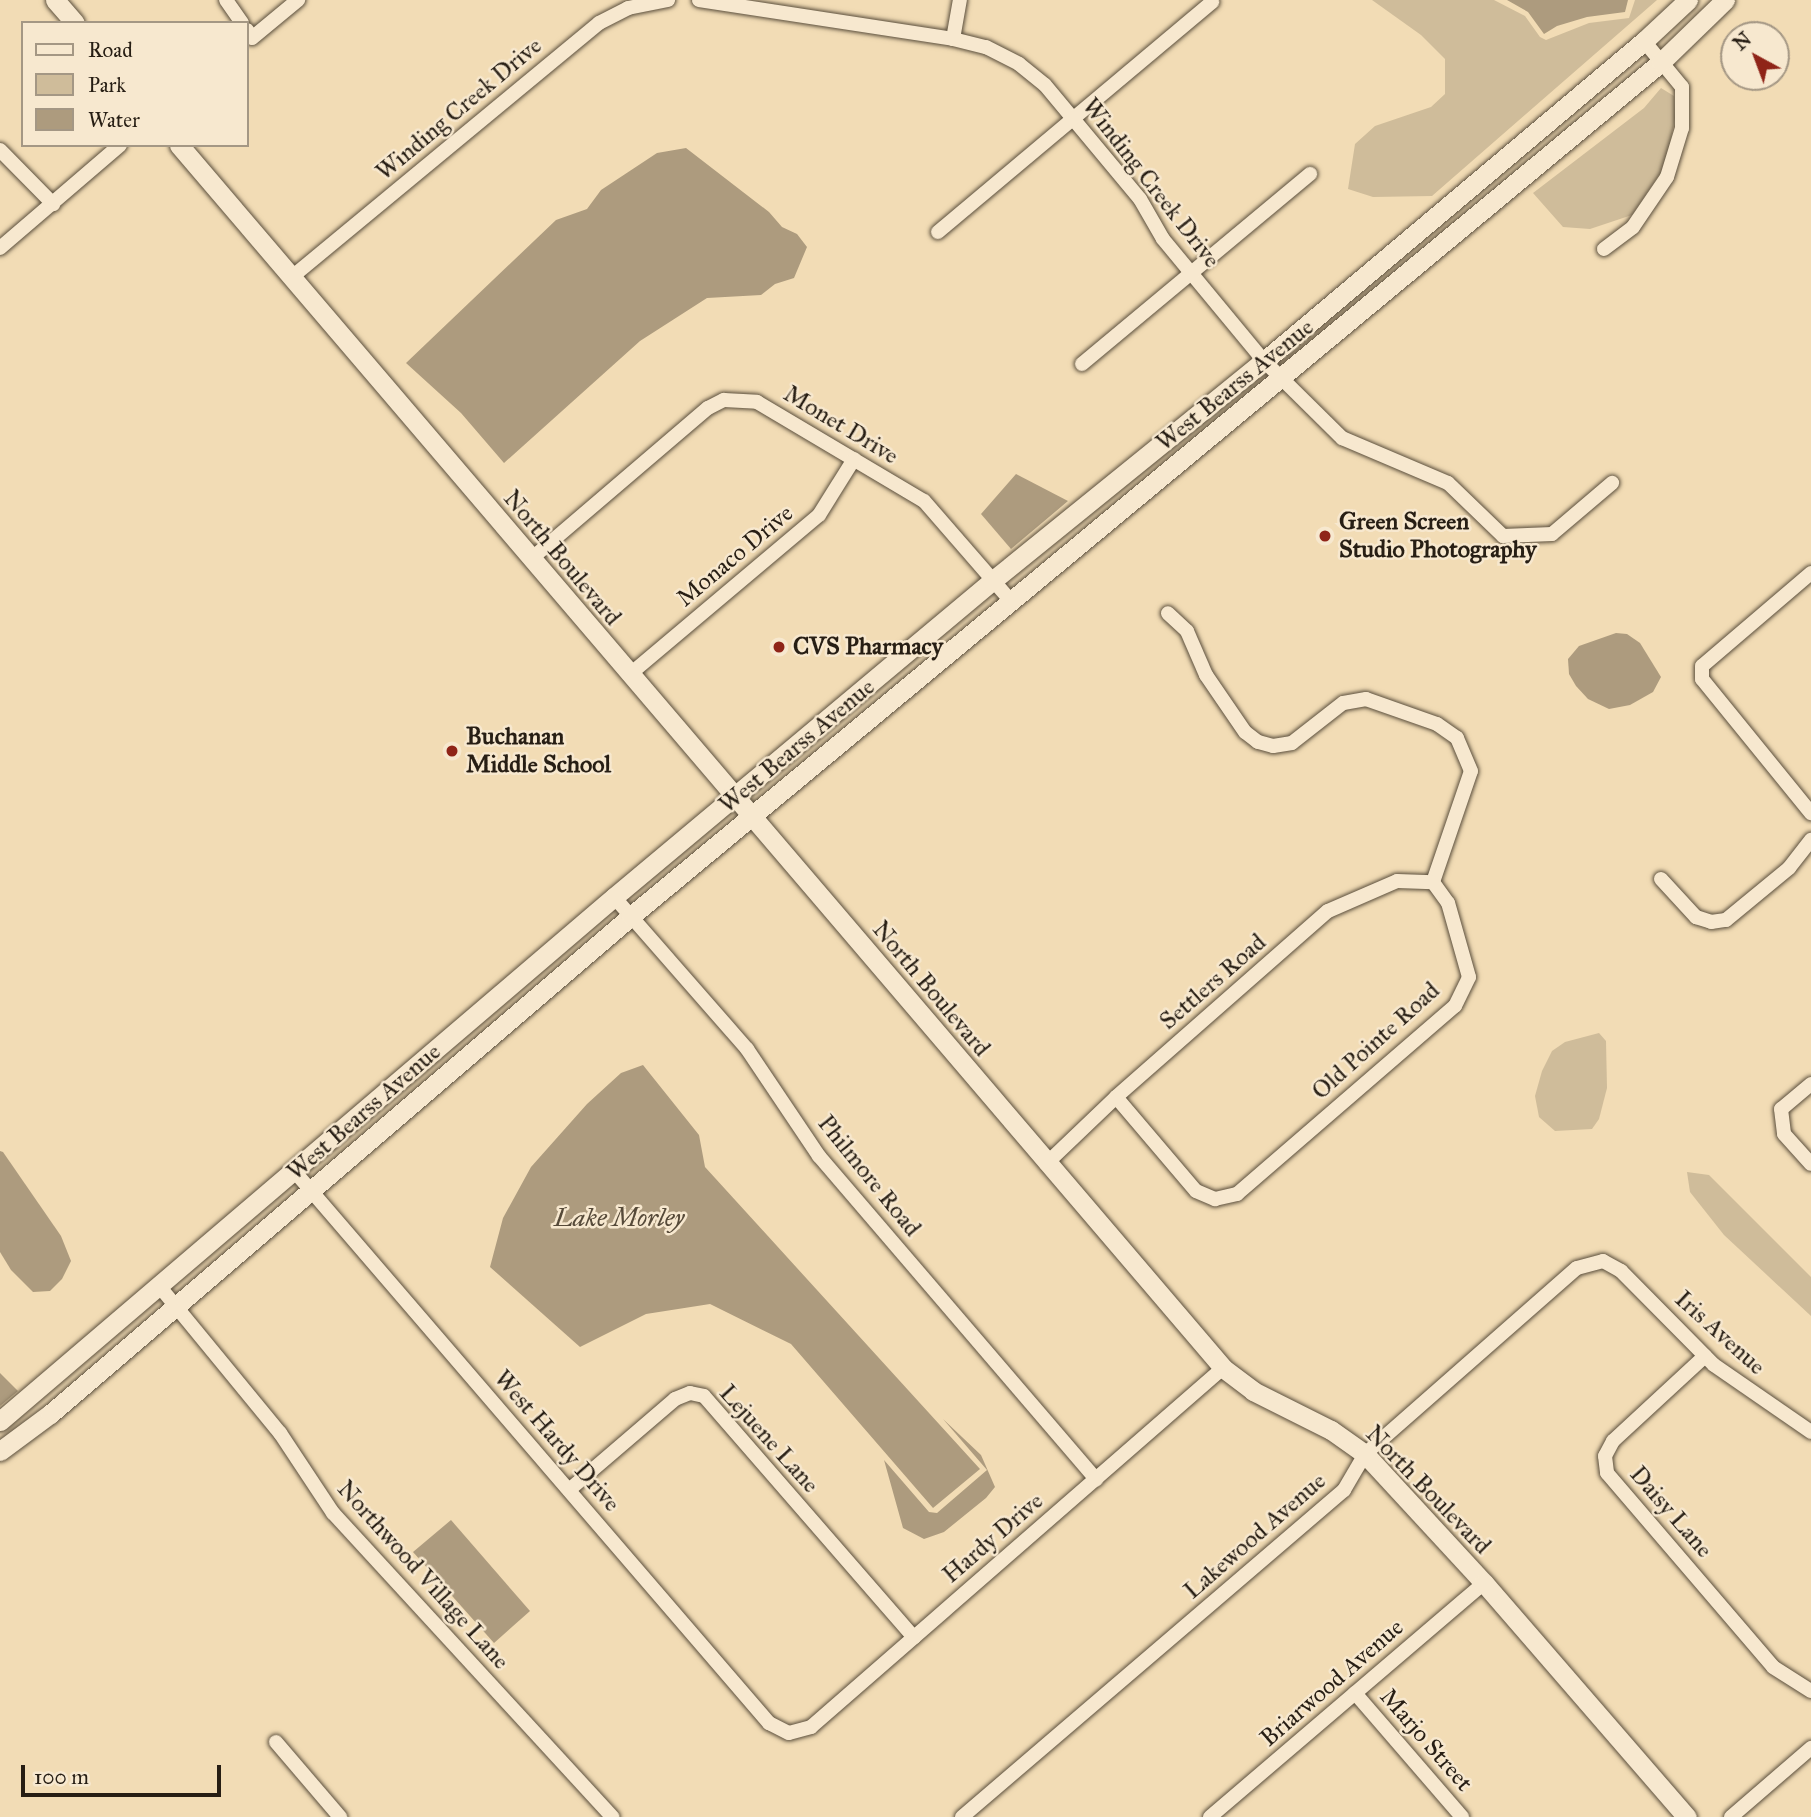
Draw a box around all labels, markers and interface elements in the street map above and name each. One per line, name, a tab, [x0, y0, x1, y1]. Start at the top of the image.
legend	[21, 21, 248, 147]
north arrow	[1720, 21, 1790, 91]
text: N	[1729, 27, 1756, 55]
street label: Winding Creek Drive	[370, 31, 548, 187]
text: Road	[88, 37, 133, 63]
text: Park	[88, 72, 126, 98]
street label: Winding Creek Drive	[1076, 92, 1226, 274]
text: Water	[88, 107, 140, 133]
street label: West Bearss Avenue	[1151, 313, 1319, 457]
street label: Monet Drive	[778, 379, 904, 471]
street label: North Boulevard	[497, 484, 627, 632]
street label: Monaco Drive	[671, 499, 799, 613]
place label: Green Screen Studio Photography	[1339, 508, 1536, 564]
marker: Green Screen Studio Photography	[1317, 528, 1333, 544]
place label: CVS Pharmacy	[793, 633, 943, 661]
marker: CVS Pharmacy	[771, 639, 787, 655]
street label: West Bearss Avenue	[713, 673, 881, 819]
place label: Buchanan Middle School	[466, 723, 611, 779]
marker: Buchanan Middle School	[444, 743, 460, 759]
street label: North Boulevard	[866, 915, 996, 1063]
street label: Settlers Road	[1154, 928, 1272, 1036]
street label: Old Pointe Road	[1306, 976, 1446, 1106]
street label: West Bearss Avenue	[281, 1038, 447, 1186]
street label: Philmore Road	[811, 1110, 927, 1242]
water label: Lake Morley	[554, 1202, 684, 1234]
street label: Iris Avenue	[1669, 1285, 1771, 1381]
street label: West Hardy Drive	[488, 1364, 626, 1518]
street label: Lejuene Lane	[713, 1379, 825, 1499]
street label: North Boulevard	[1359, 1420, 1497, 1560]
street label: Daisy Lane	[1623, 1460, 1719, 1564]
street label: Lakewood Avenue	[1178, 1467, 1332, 1605]
street label: Northwood Village Lane	[331, 1475, 515, 1675]
street label: Hardy Drive	[937, 1487, 1049, 1589]
street label: Briarwood Avenue	[1255, 1613, 1409, 1753]
street label: Marjo Street	[1374, 1683, 1478, 1797]
scale bar	[24, 1750, 224, 1794]
text: 100 m	[34, 1764, 89, 1790]

